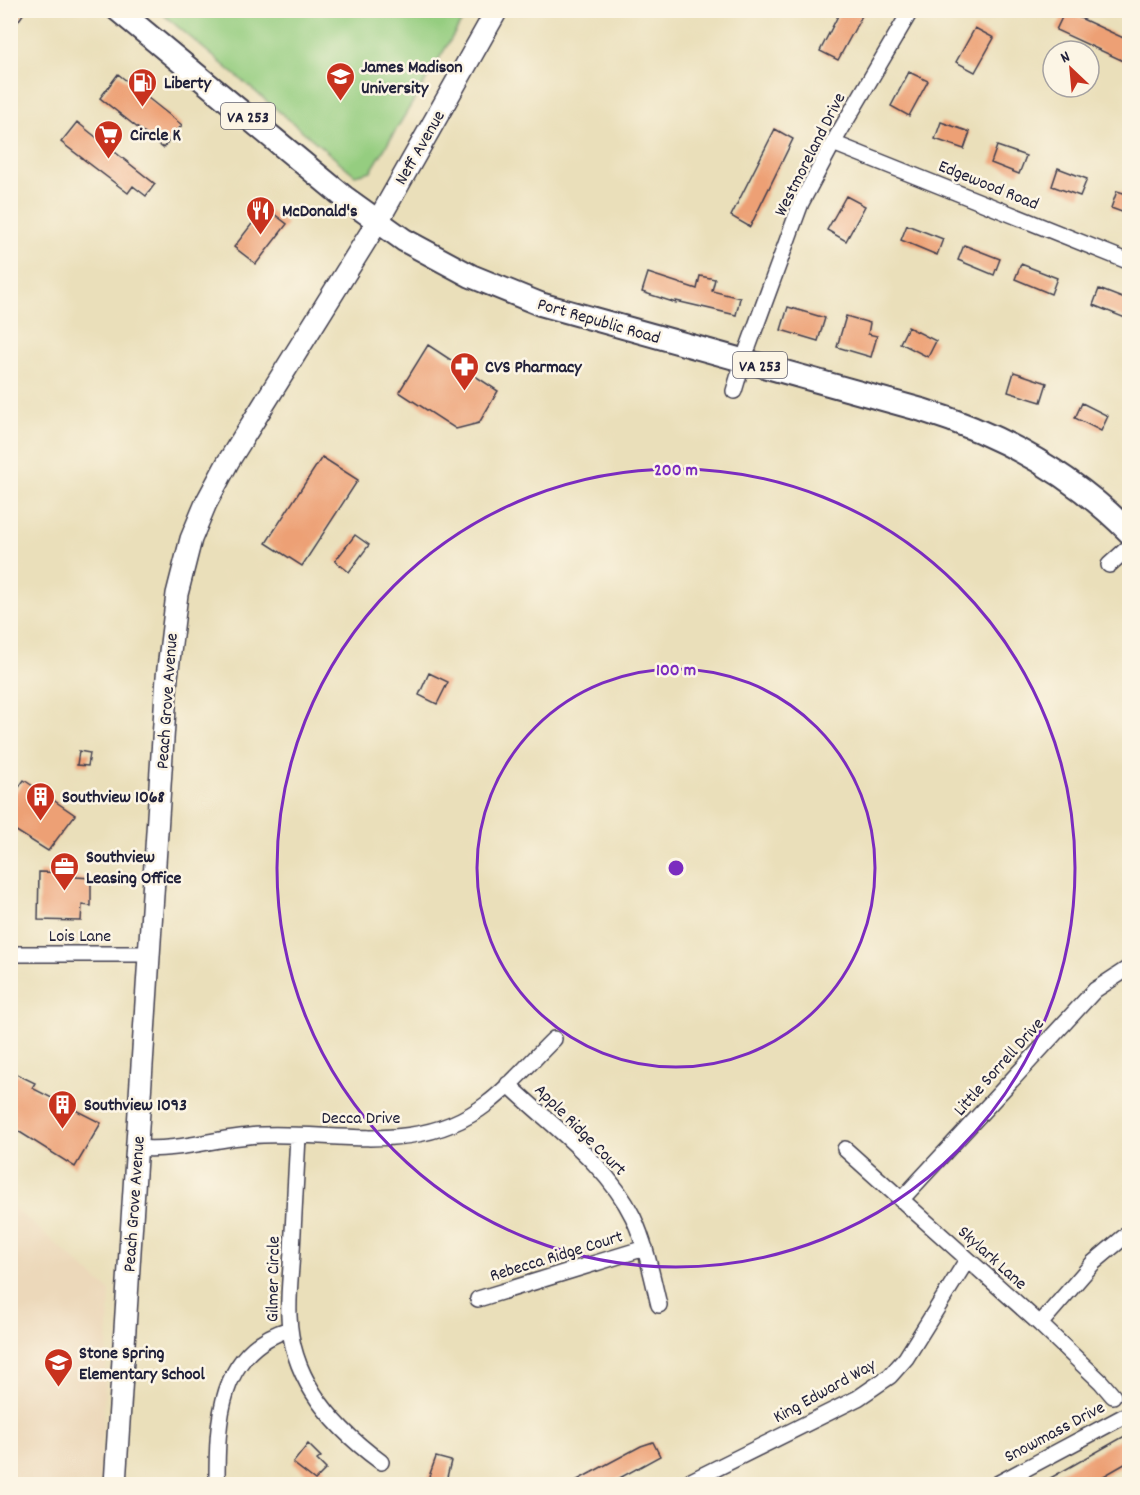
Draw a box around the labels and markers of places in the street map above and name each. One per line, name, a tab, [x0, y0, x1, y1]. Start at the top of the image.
place label: James Madison University	[361, 56, 463, 102]
school or university icon: James Madison University	[324, 60, 356, 102]
fuel station icon: Liberty	[127, 66, 159, 108]
place label: Liberty	[164, 72, 212, 97]
supermarket icon: Circle K	[93, 118, 125, 160]
place label: Circle K	[130, 124, 181, 149]
restaurant icon: McDonald's	[245, 194, 277, 236]
place label: McDonald's	[282, 200, 358, 225]
pharmacy icon: CVS Pharmacy	[448, 350, 480, 392]
place label: CVS Pharmacy	[485, 356, 582, 381]
building icon: Southview 1068	[25, 780, 57, 822]
place label: Southview 1068	[62, 786, 165, 811]
place label: Southview Leasing Office	[86, 846, 181, 892]
office icon: Southview Leasing Office	[49, 850, 81, 892]
centre of rings	[666, 858, 686, 878]
building icon: Southview 1093	[47, 1088, 79, 1130]
place label: Southview 1093	[84, 1094, 187, 1119]
place label: Stone Spring Elementary School	[79, 1342, 206, 1388]
school or university icon: Stone Spring Elementary School	[42, 1346, 74, 1388]

